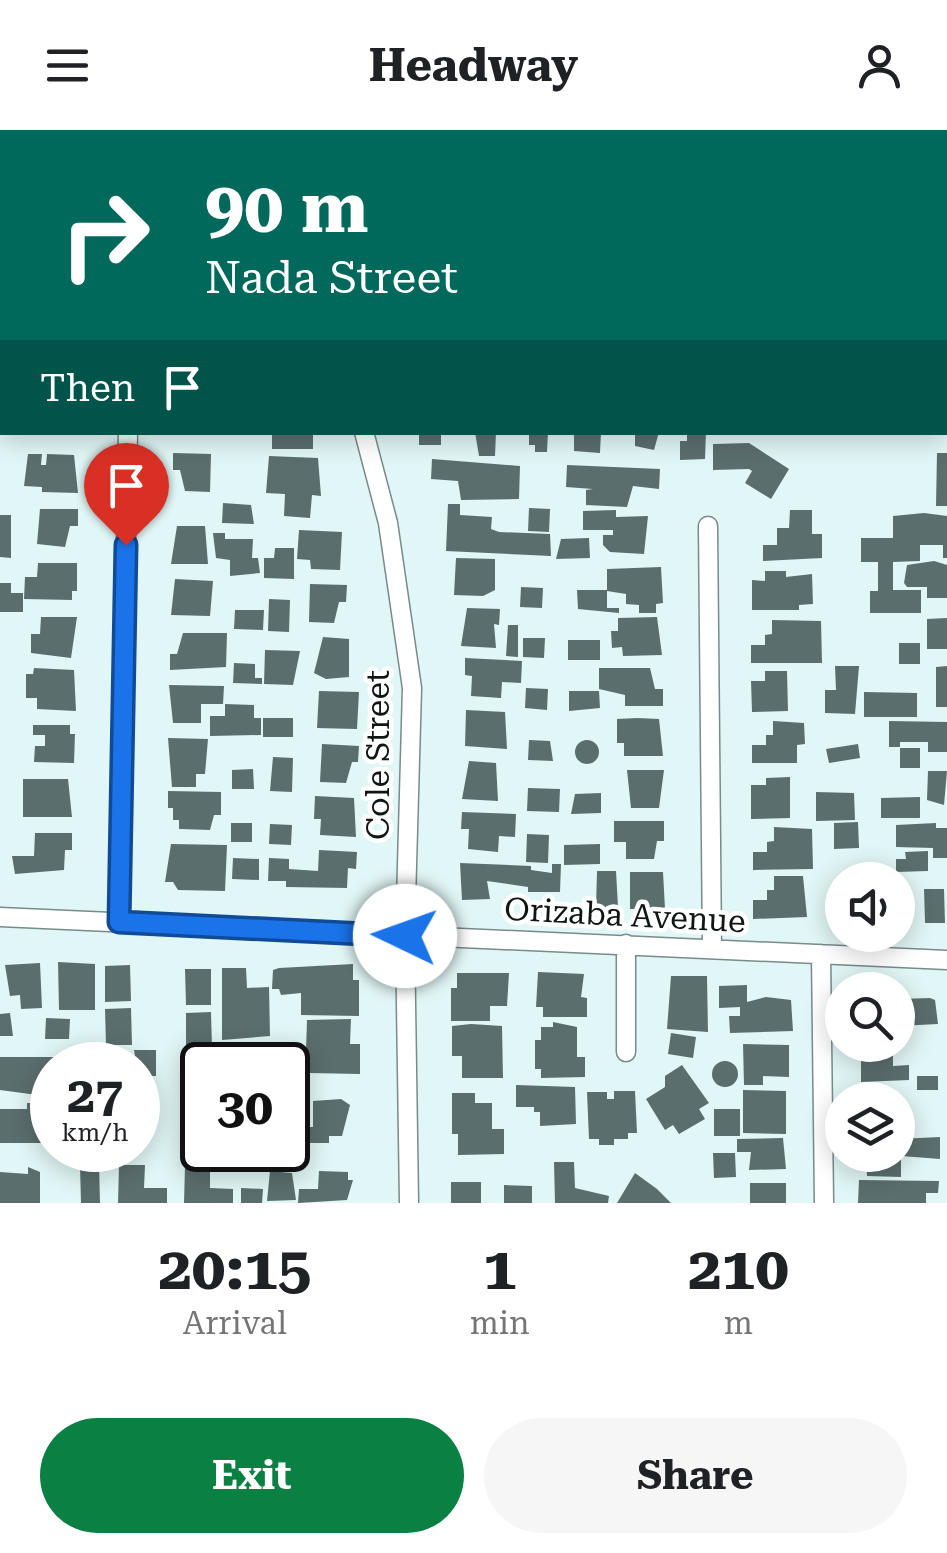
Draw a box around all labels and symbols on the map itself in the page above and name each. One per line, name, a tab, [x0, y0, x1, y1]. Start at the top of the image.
pin	[84, 443, 169, 546]
street label: Cole Street	[359, 670, 397, 840]
position arrow	[353, 884, 457, 988]
street label: Orizaba Avenue	[503, 890, 747, 940]
speed limit sign: 30	[180, 1042, 310, 1172]

